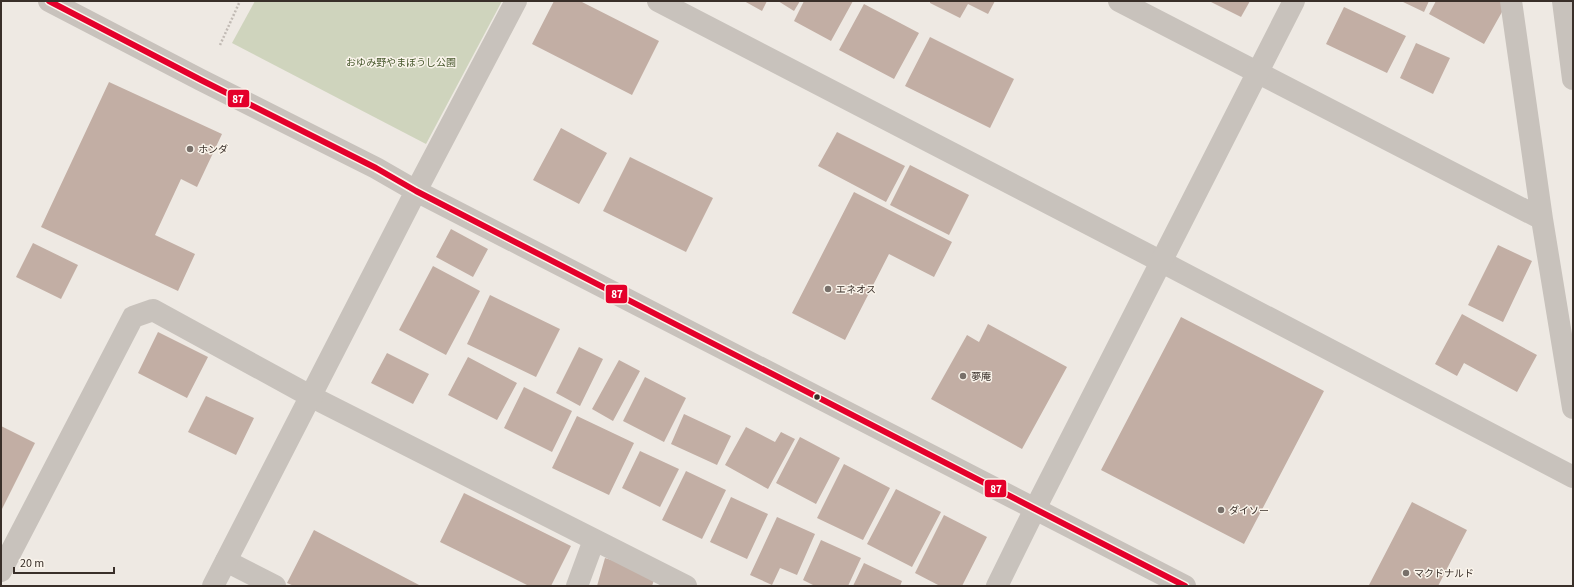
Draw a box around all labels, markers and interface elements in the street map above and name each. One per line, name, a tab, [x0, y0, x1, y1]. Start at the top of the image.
park label: おゆみ野やまぼうし公園	[346, 56, 456, 70]
line badge: 87	[227, 89, 250, 108]
text: 87	[232, 92, 244, 107]
place label: ホンダ	[198, 143, 228, 157]
marker: ホンダ	[185, 144, 195, 154]
place label: エネオス	[836, 283, 876, 297]
line badge: 87	[605, 284, 628, 304]
marker: エネオス	[823, 284, 833, 294]
text: 87	[611, 287, 623, 302]
place label: 夢庵	[971, 370, 991, 384]
marker: 夢庵	[958, 371, 968, 381]
unlabelled marker	[812, 392, 822, 402]
line badge: 87	[984, 479, 1007, 498]
text: 87	[990, 482, 1002, 497]
place label: ダイソー	[1229, 504, 1269, 518]
marker: ダイソー	[1216, 505, 1226, 515]
scale bar	[14, 549, 114, 575]
text: 20 m	[20, 555, 44, 572]
place label: マクドナルド	[1414, 567, 1474, 581]
marker: マクドナルド	[1401, 568, 1411, 578]

